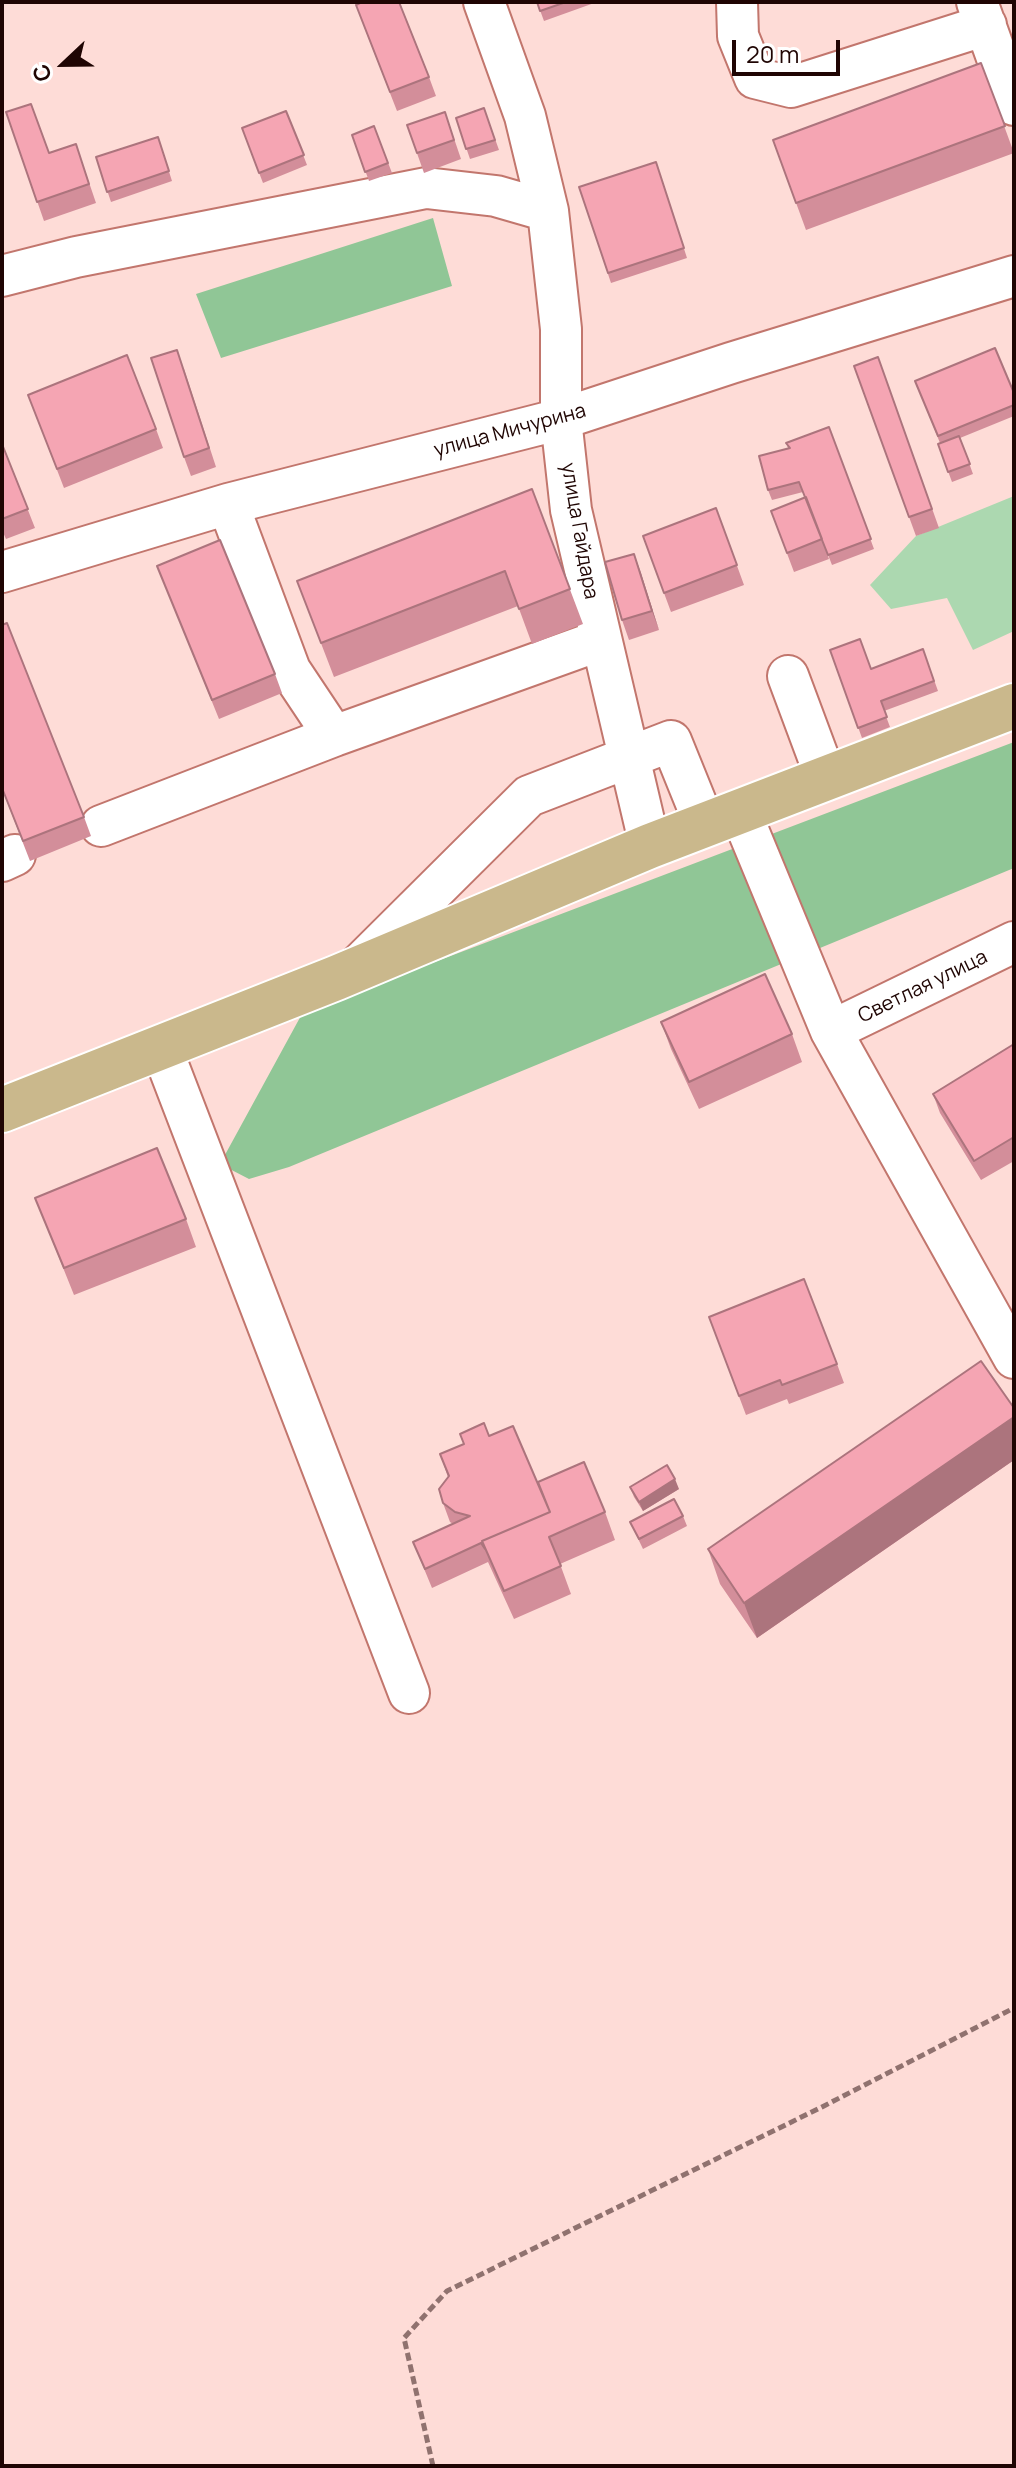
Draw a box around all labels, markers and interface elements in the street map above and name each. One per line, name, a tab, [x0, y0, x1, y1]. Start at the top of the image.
north arrow	[24, 24, 104, 104]
scale bar	[736, 24, 844, 74]
text: 20 m	[746, 37, 799, 70]
text: С	[25, 60, 59, 86]
street label: улица Мичурина	[431, 399, 589, 463]
street label: улица Гайдара	[555, 461, 603, 601]
street label: Светлая улица	[855, 945, 991, 1029]

